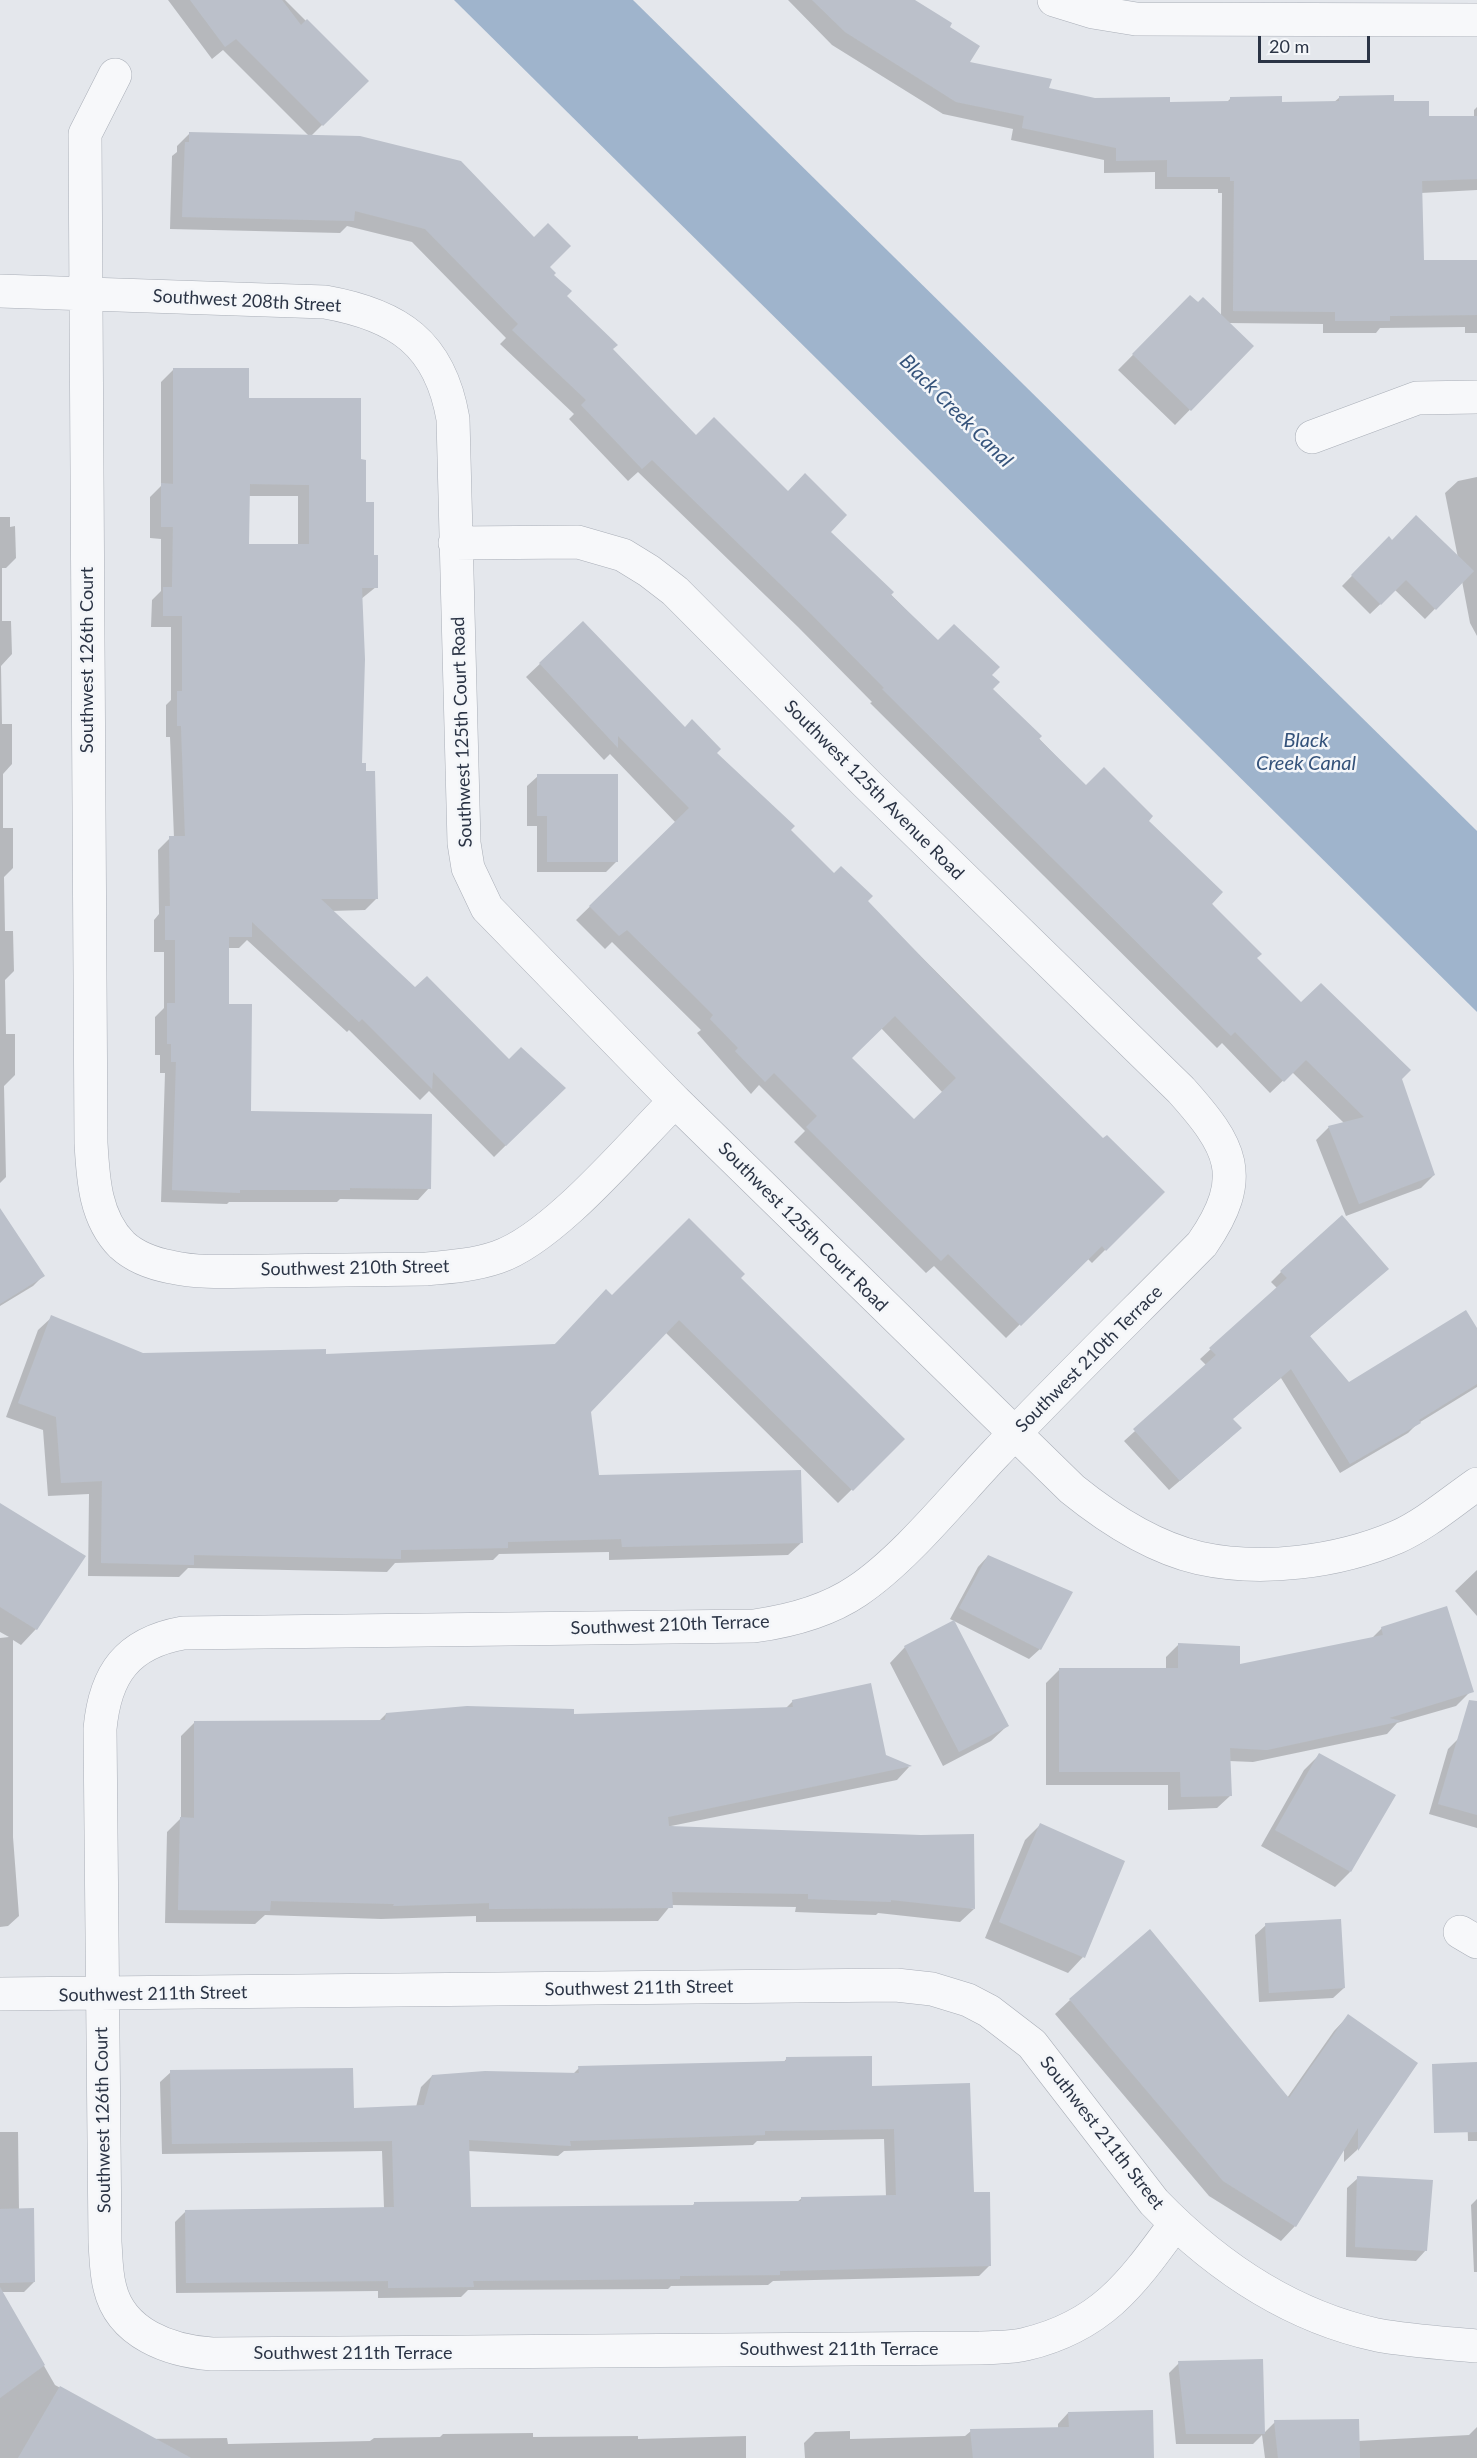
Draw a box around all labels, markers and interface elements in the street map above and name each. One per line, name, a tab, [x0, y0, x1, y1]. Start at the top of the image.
scale bar	[1261, 24, 1374, 62]
text: 20 m	[1269, 35, 1309, 57]
street label: Southwest 208th Street	[152, 285, 342, 317]
water label: Black Creek Canal	[895, 350, 1017, 472]
street label: Southwest 126th Court	[76, 567, 98, 753]
street label: Southwest 125th Court Road	[447, 616, 477, 848]
street label: Southwest 125th Avenue Road	[780, 696, 968, 884]
water label: Black Creek Canal	[1256, 729, 1356, 776]
street label: Southwest 125th Court Road	[714, 1138, 892, 1316]
street label: Southwest 210th Street	[261, 1256, 449, 1280]
street label: Southwest 210th Terrace	[1011, 1281, 1167, 1437]
street label: Southwest 210th Terrace	[570, 1611, 770, 1639]
street label: Southwest 211th Street	[545, 1976, 733, 2000]
street label: Southwest 211th Street	[59, 1982, 247, 2006]
street label: Southwest 126th Court	[91, 2027, 115, 2213]
street label: Southwest 211th Street	[1035, 2052, 1169, 2214]
street label: Southwest 211th Terrace	[740, 2338, 938, 2360]
street label: Southwest 211th Terrace	[254, 2342, 452, 2364]

